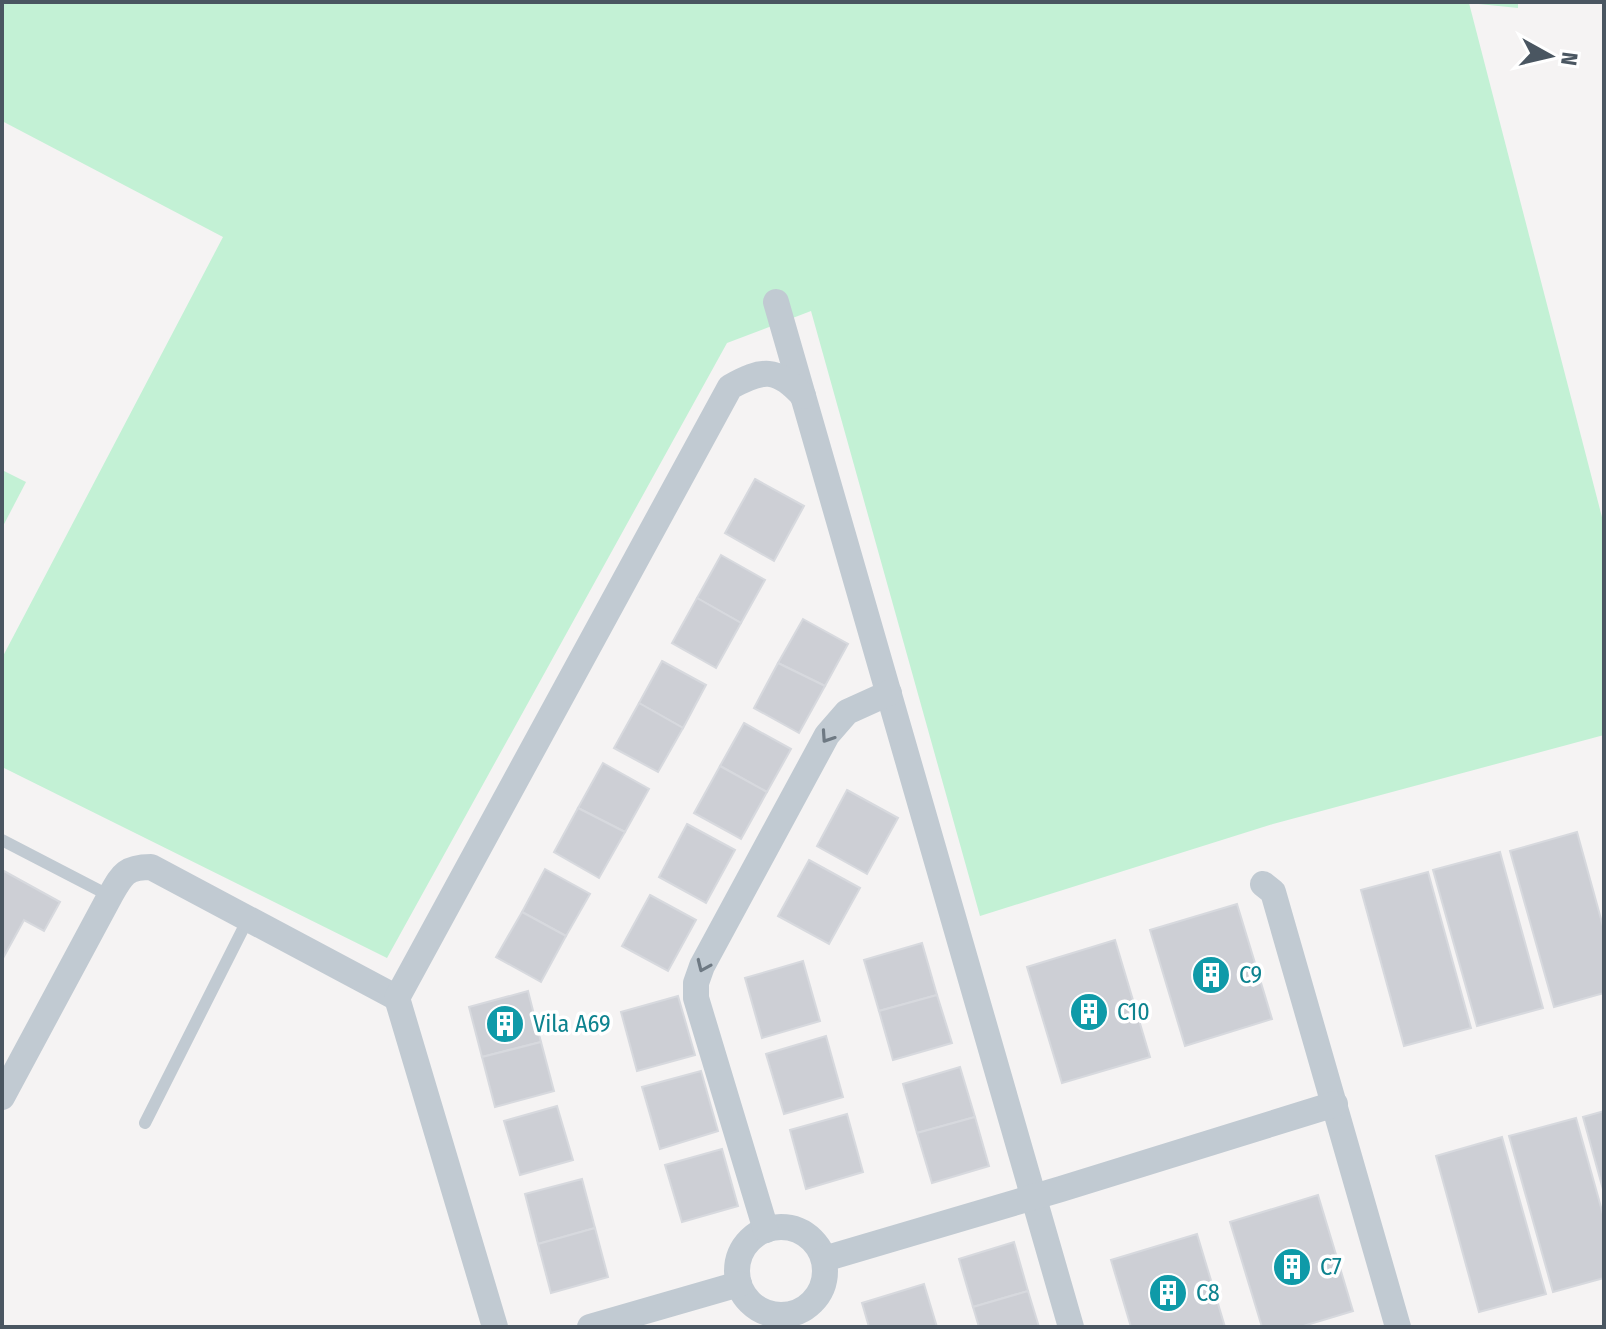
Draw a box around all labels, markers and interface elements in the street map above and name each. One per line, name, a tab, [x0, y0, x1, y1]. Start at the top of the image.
north arrow	[1510, 16, 1590, 96]
text: N	[1555, 50, 1584, 67]
one-way arrow	[822, 729, 837, 743]
building icon: C9	[1190, 954, 1232, 996]
one-way arrow	[697, 957, 713, 972]
place label: C9	[1239, 961, 1262, 989]
building icon: C10	[1068, 991, 1110, 1033]
place label: C10	[1117, 998, 1150, 1026]
building icon: Vila A69	[484, 1003, 526, 1045]
place label: Vila A69	[533, 1010, 611, 1038]
building icon: C7	[1271, 1246, 1313, 1288]
place label: C7	[1320, 1253, 1342, 1281]
building icon: C8	[1147, 1272, 1189, 1314]
place label: C8	[1196, 1279, 1220, 1307]

